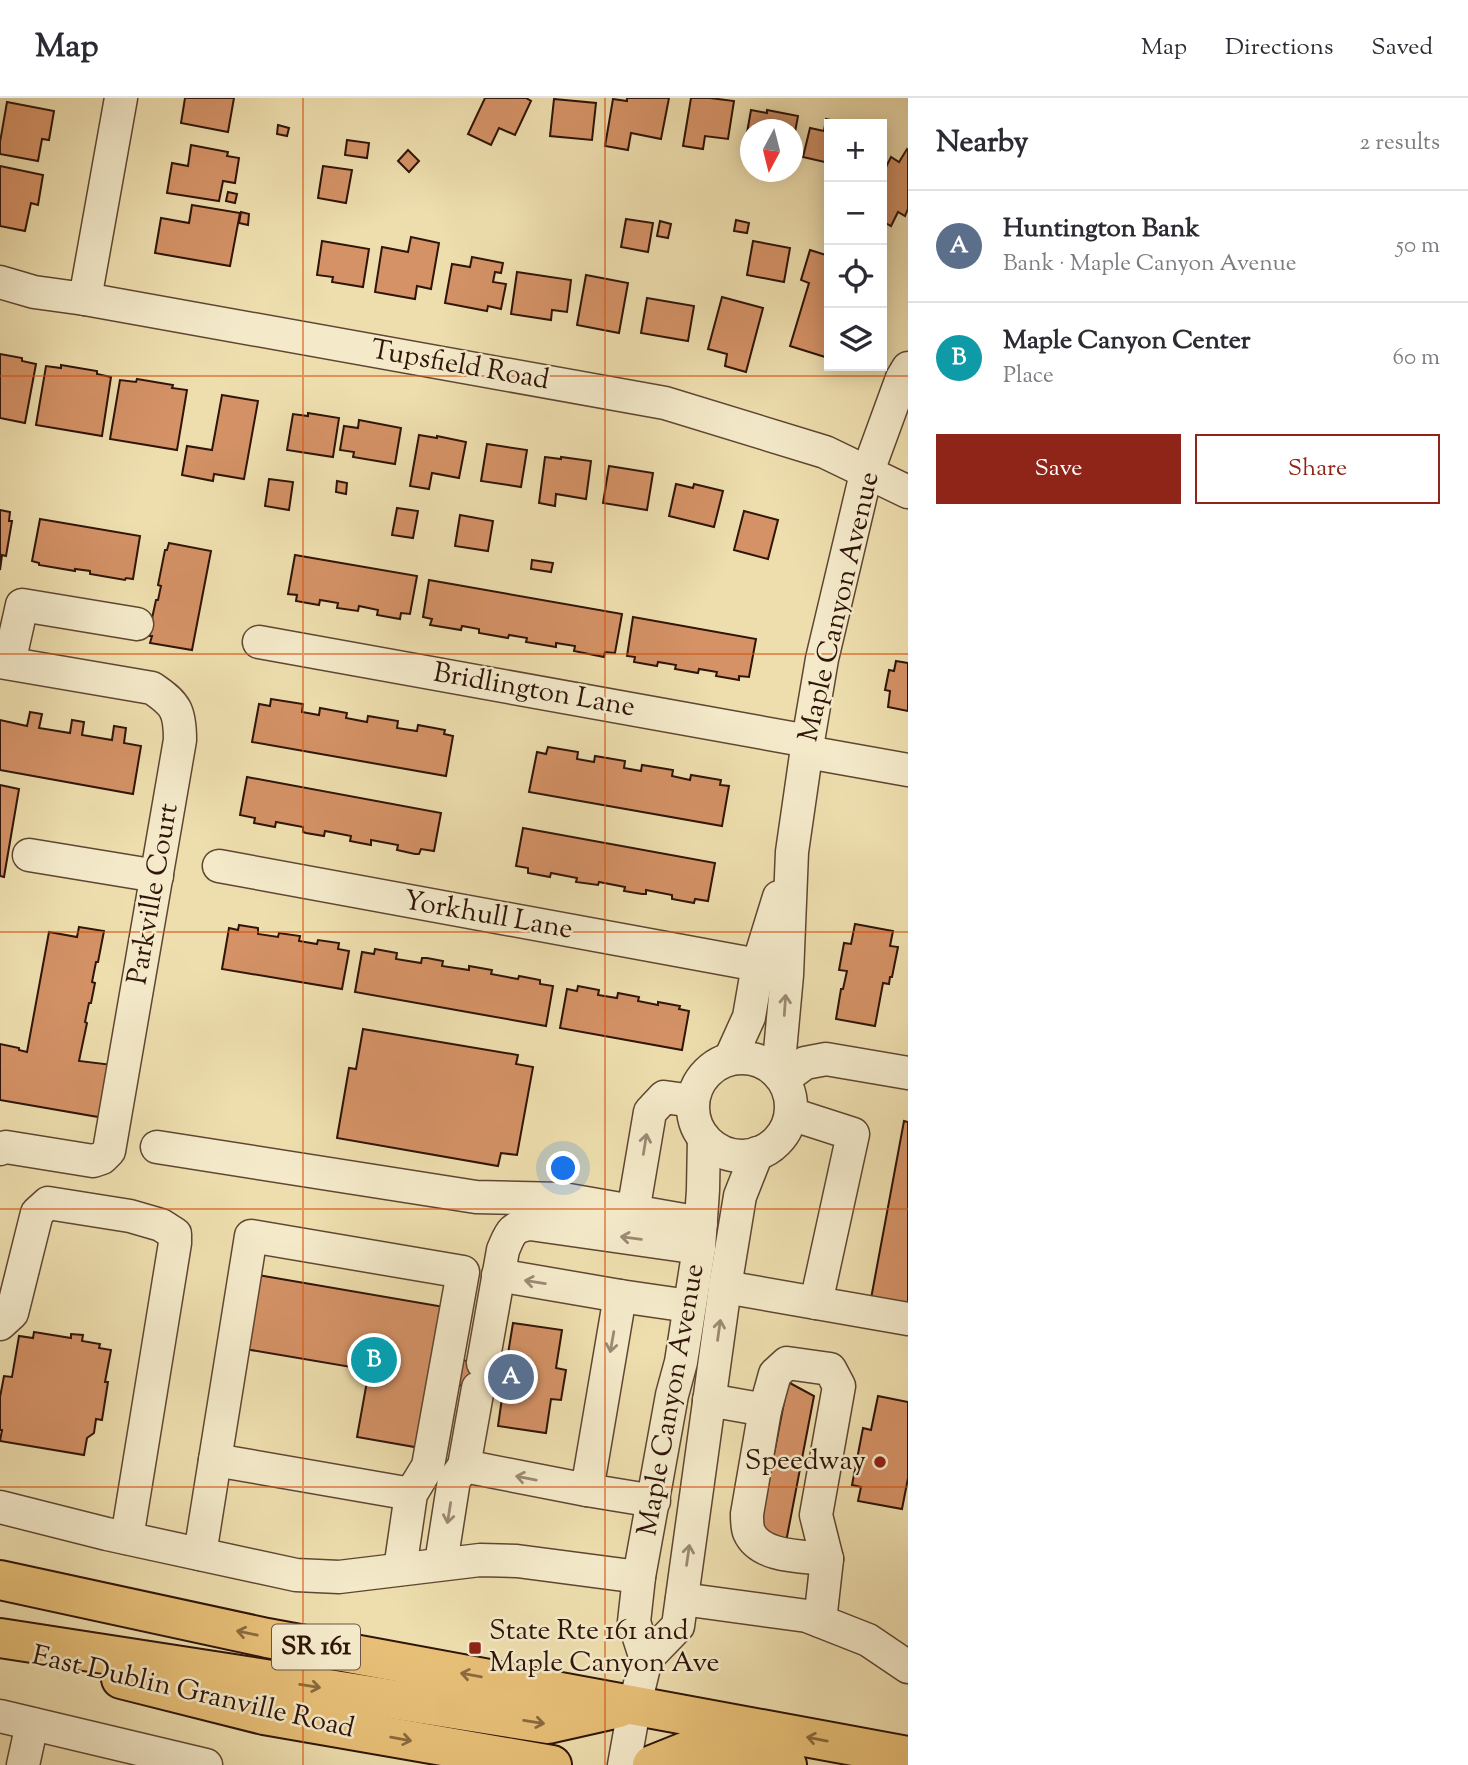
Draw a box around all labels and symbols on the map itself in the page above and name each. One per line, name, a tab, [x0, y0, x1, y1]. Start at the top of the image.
north arrow	[740, 119, 803, 182]
street label: Tupsfield Road	[368, 331, 552, 401]
street label: Maple Canyon Avenue	[789, 468, 891, 746]
street label: Bridlington Lane	[430, 654, 638, 728]
street label: Parkville Court	[118, 800, 190, 988]
street label: Yorkhull Lane	[400, 881, 576, 951]
one-way arrow	[779, 994, 792, 1017]
one-way arrow	[639, 1133, 652, 1156]
your location	[546, 1151, 580, 1185]
one-way arrow	[620, 1231, 643, 1244]
street label: Maple Canyon Avenue	[628, 1261, 716, 1539]
one-way arrow	[524, 1275, 547, 1288]
one-way arrow	[713, 1319, 726, 1342]
one-way arrow	[605, 1330, 618, 1353]
pin: B	[351, 1334, 397, 1386]
pin: A	[488, 1351, 534, 1403]
place label: Speedway	[745, 1442, 866, 1482]
marker: Speedway	[872, 1454, 888, 1470]
one-way arrow	[515, 1470, 538, 1484]
one-way arrow	[442, 1501, 455, 1524]
one-way arrow	[682, 1545, 695, 1567]
place label: State Rte 161 and Maple Canyon Ave	[489, 1612, 719, 1684]
road number: SR 161	[272, 1624, 360, 1670]
one-way arrow	[236, 1626, 259, 1640]
street label: East Dublin Granville Road	[28, 1636, 358, 1750]
marker: State Rte 161 and Maple Canyon Ave	[467, 1640, 483, 1656]
one-way arrow	[460, 1668, 483, 1681]
one-way arrow	[298, 1680, 321, 1693]
one-way arrow	[522, 1716, 545, 1729]
one-way arrow	[806, 1732, 829, 1745]
one-way arrow	[389, 1733, 412, 1746]

